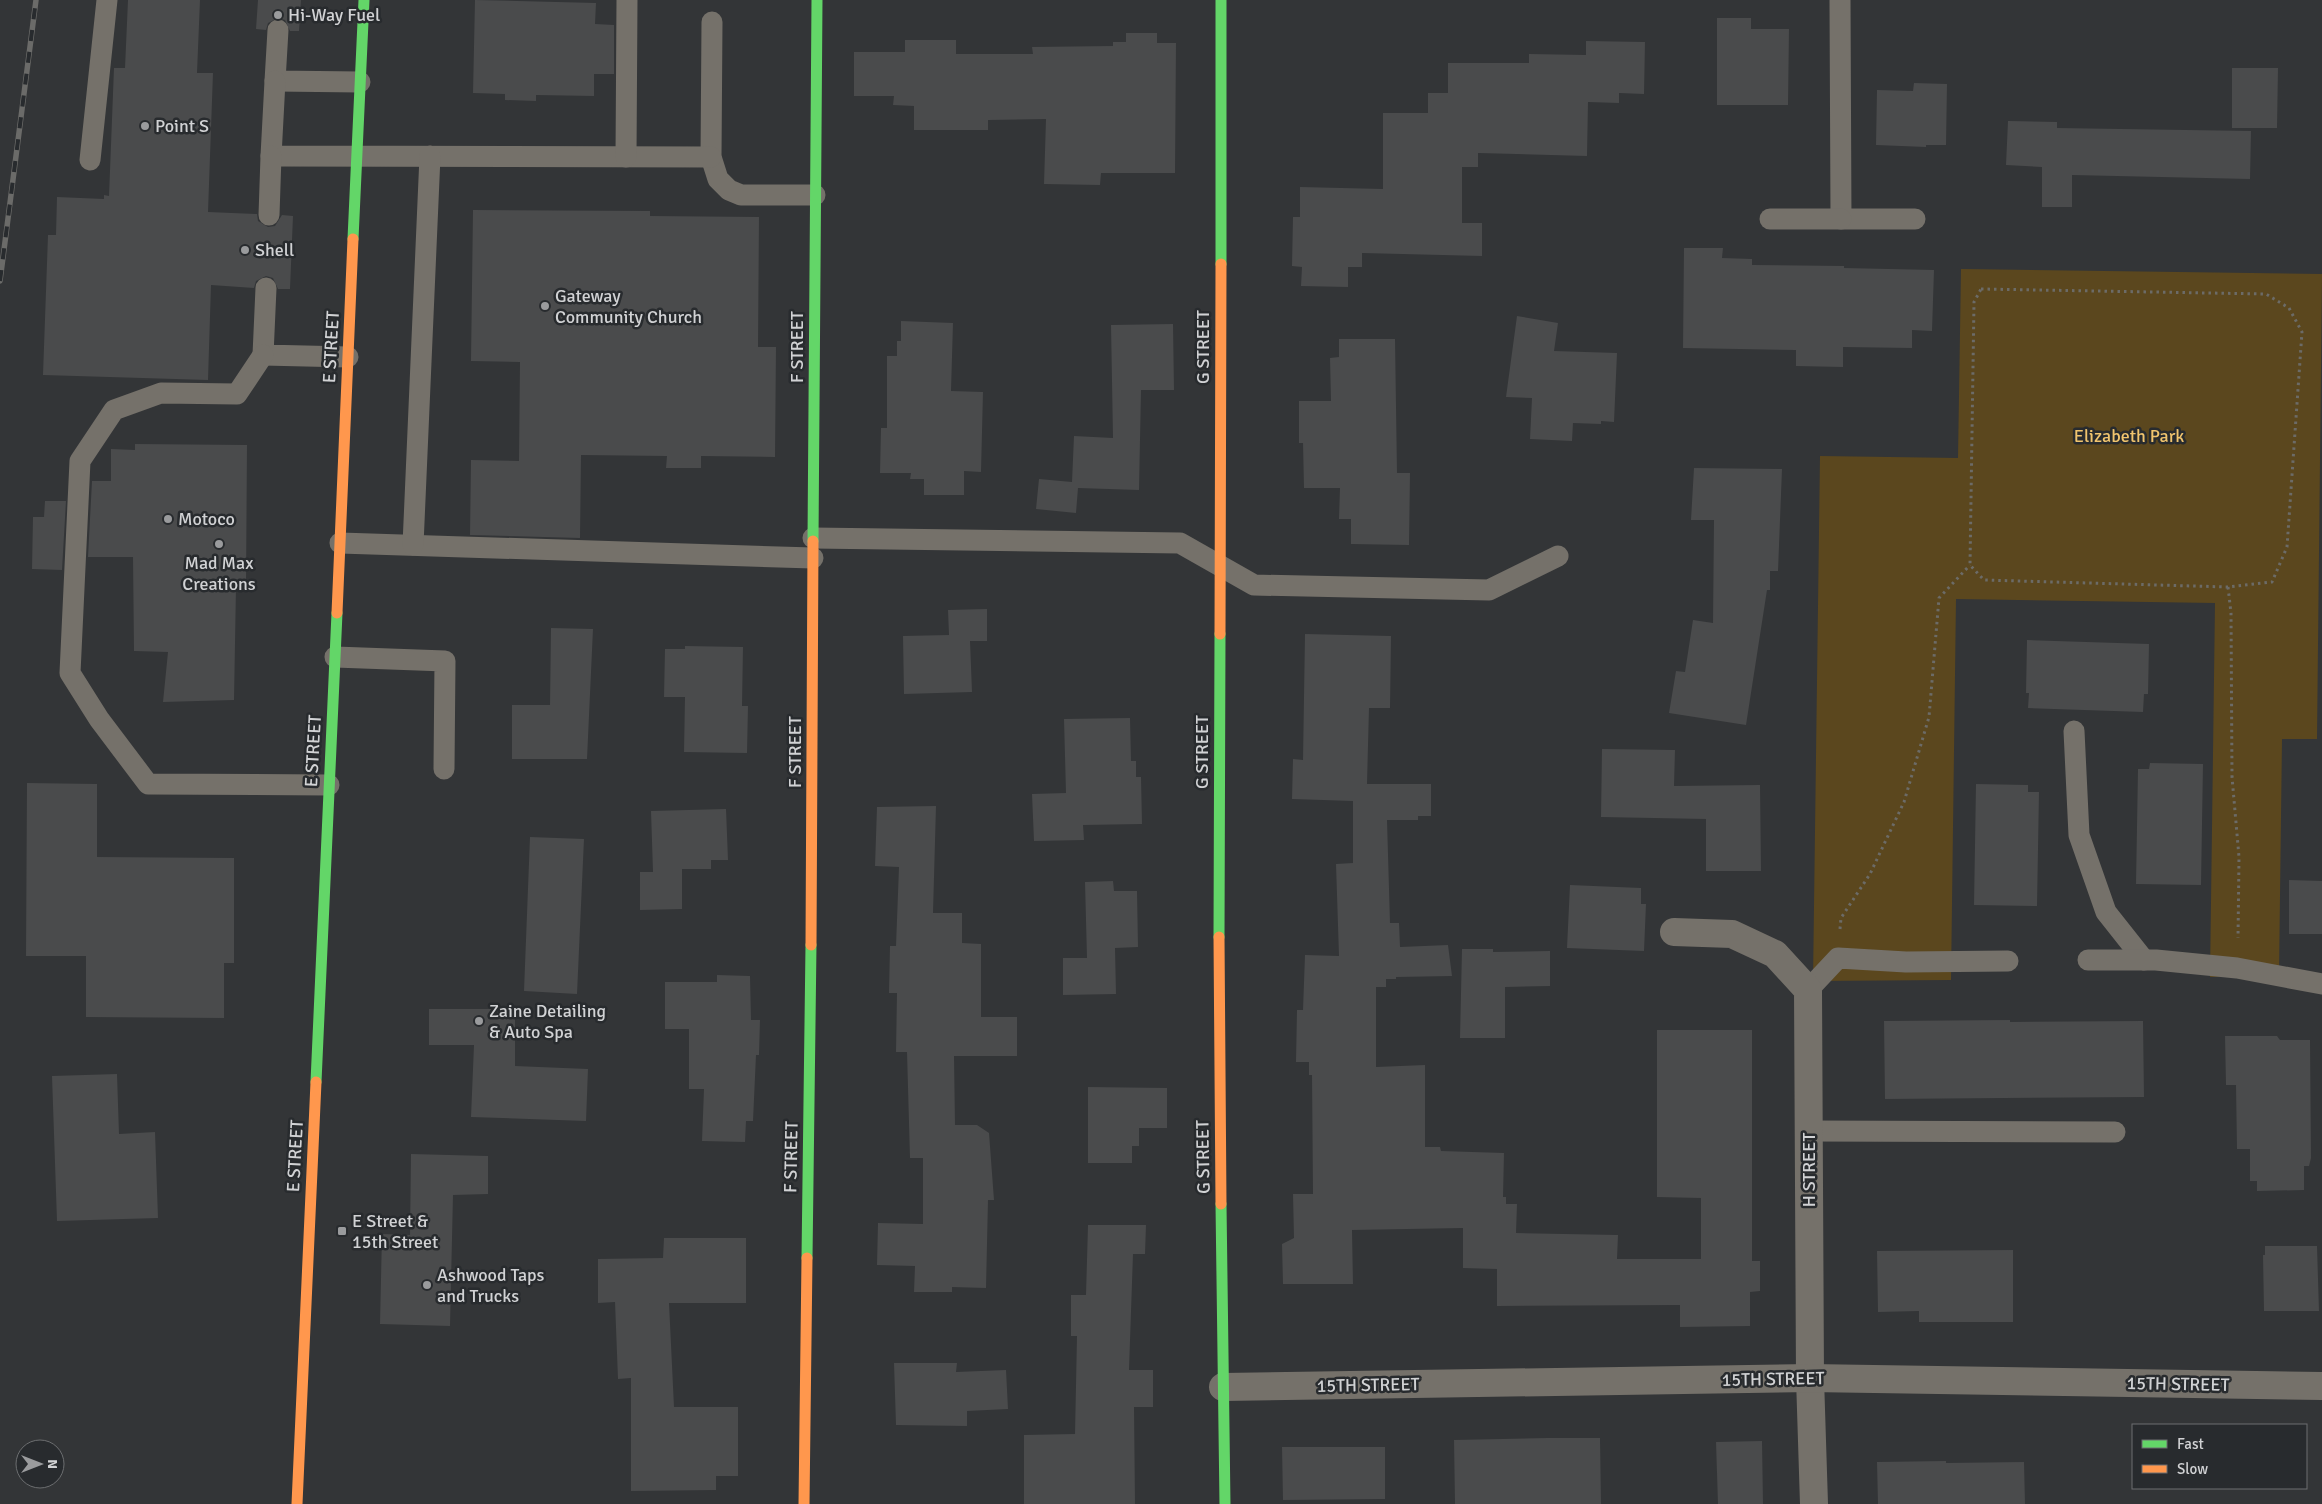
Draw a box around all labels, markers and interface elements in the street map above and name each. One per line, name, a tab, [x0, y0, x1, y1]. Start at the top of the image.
place label: Hi-Way Fuel	[288, 4, 380, 26]
marker: Hi-Way Fuel	[272, 9, 284, 21]
place label: Point S	[155, 115, 209, 137]
marker: Point S	[139, 120, 151, 132]
place label: Shell	[255, 239, 294, 261]
marker: Shell	[239, 244, 251, 256]
place label: Gateway Community Church	[555, 285, 702, 328]
marker: Gateway Community Church	[539, 300, 551, 312]
street label: E STREET	[318, 310, 344, 384]
street label: G STREET	[1192, 310, 1214, 384]
street label: F STREET	[786, 311, 808, 383]
park label: Elizabeth Park	[2074, 425, 2184, 447]
place label: Motoco	[178, 508, 235, 530]
marker: Motoco	[162, 513, 174, 525]
marker: Mad Max Creations	[213, 538, 225, 550]
place label: Mad Max Creations	[182, 552, 256, 595]
street label: E STREET	[300, 714, 326, 788]
street label: G STREET	[1191, 715, 1213, 789]
street label: F STREET	[784, 716, 806, 788]
place label: Zaine Detailing & Auto Spa	[489, 1000, 606, 1043]
marker: Zaine Detailing & Auto Spa	[473, 1015, 485, 1027]
street label: E STREET	[282, 1119, 308, 1193]
street label: G STREET	[1191, 1120, 1215, 1194]
street label: F STREET	[779, 1121, 803, 1193]
street label: H STREET	[1798, 1133, 1820, 1207]
place label: E Street & 15th Street	[352, 1210, 438, 1253]
marker: E Street & 15th Street	[336, 1225, 348, 1237]
place label: Ashwood Taps and Trucks	[437, 1264, 545, 1307]
marker: Ashwood Taps and Trucks	[421, 1279, 433, 1291]
street label: 15TH STREET	[1721, 1367, 1825, 1391]
street label: 15TH STREET	[2126, 1372, 2230, 1396]
street label: 15TH STREET	[1316, 1373, 1420, 1397]
legend	[2132, 1424, 2307, 1489]
text: Fast	[2177, 1435, 2204, 1453]
north arrow	[15, 1439, 65, 1489]
text: N	[44, 1459, 61, 1469]
text: Slow	[2177, 1460, 2208, 1478]

